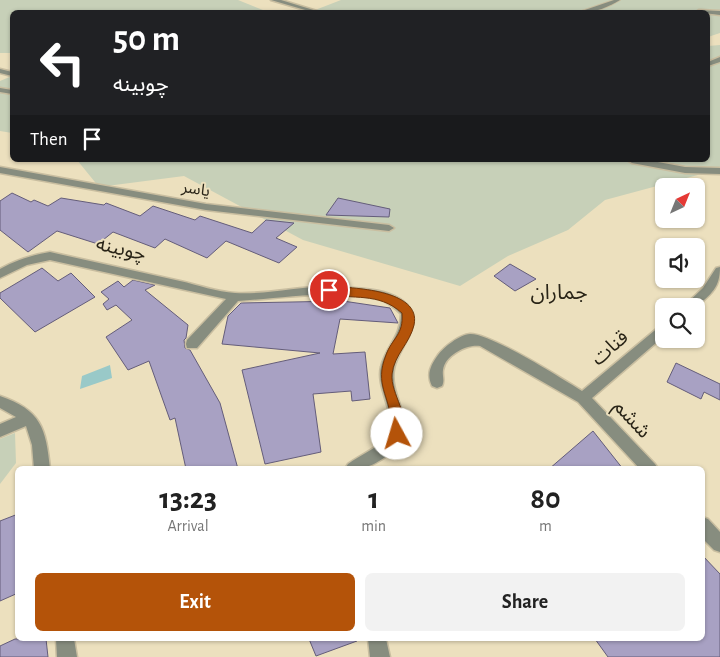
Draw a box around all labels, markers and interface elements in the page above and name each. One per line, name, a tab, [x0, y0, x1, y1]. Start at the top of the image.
text: 50 m	[113, 22, 180, 57]
icon: left	[30, 30, 95, 95]
text: چوبینه	[113, 73, 169, 95]
icon: arrive	[78, 125, 106, 153]
text: Then	[30, 130, 68, 149]
north arrow	[655, 178, 705, 228]
map controls	[655, 178, 705, 348]
street label: یاسر	[180, 179, 211, 200]
street label: چوبینه	[94, 234, 148, 266]
button: sound	[655, 238, 705, 288]
pin	[308, 269, 350, 311]
icon: arrive	[315, 276, 343, 304]
district label: جماران	[530, 282, 588, 304]
button: search	[655, 298, 705, 348]
street label: قنات	[588, 327, 632, 369]
street label: ششم	[607, 396, 654, 445]
position arrow	[370, 407, 422, 459]
text: 13:23	[159, 484, 217, 514]
text: 1	[368, 484, 379, 514]
text: 80	[530, 484, 561, 514]
text: Arrival	[168, 518, 209, 534]
text: min	[361, 518, 386, 534]
text: m	[539, 518, 552, 534]
button: Exit	[35, 573, 355, 631]
button: Share	[365, 573, 685, 631]

